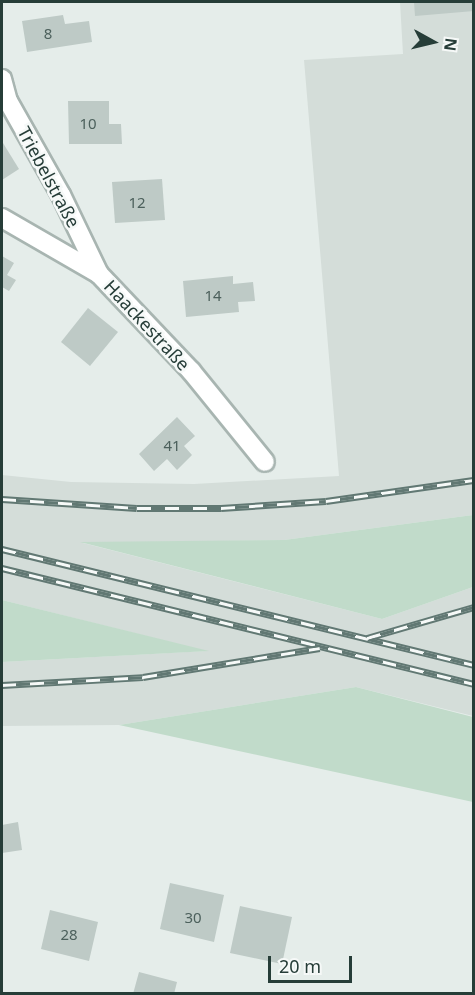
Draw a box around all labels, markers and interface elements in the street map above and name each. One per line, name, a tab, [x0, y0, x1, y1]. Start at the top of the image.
north arrow	[403, 12, 463, 72]
house number: 8	[44, 25, 52, 43]
text: N	[439, 37, 463, 52]
house number: 10	[79, 115, 97, 133]
street label: Triebelstraße	[13, 123, 85, 231]
house number: 12	[128, 194, 146, 212]
street label: Haackestraße	[100, 275, 194, 375]
house number: 14	[204, 287, 222, 305]
house number: 41	[163, 437, 181, 455]
house number: 30	[184, 909, 202, 927]
house number: 28	[60, 926, 78, 944]
scale bar	[271, 944, 355, 982]
text: 20 m	[279, 954, 321, 978]

